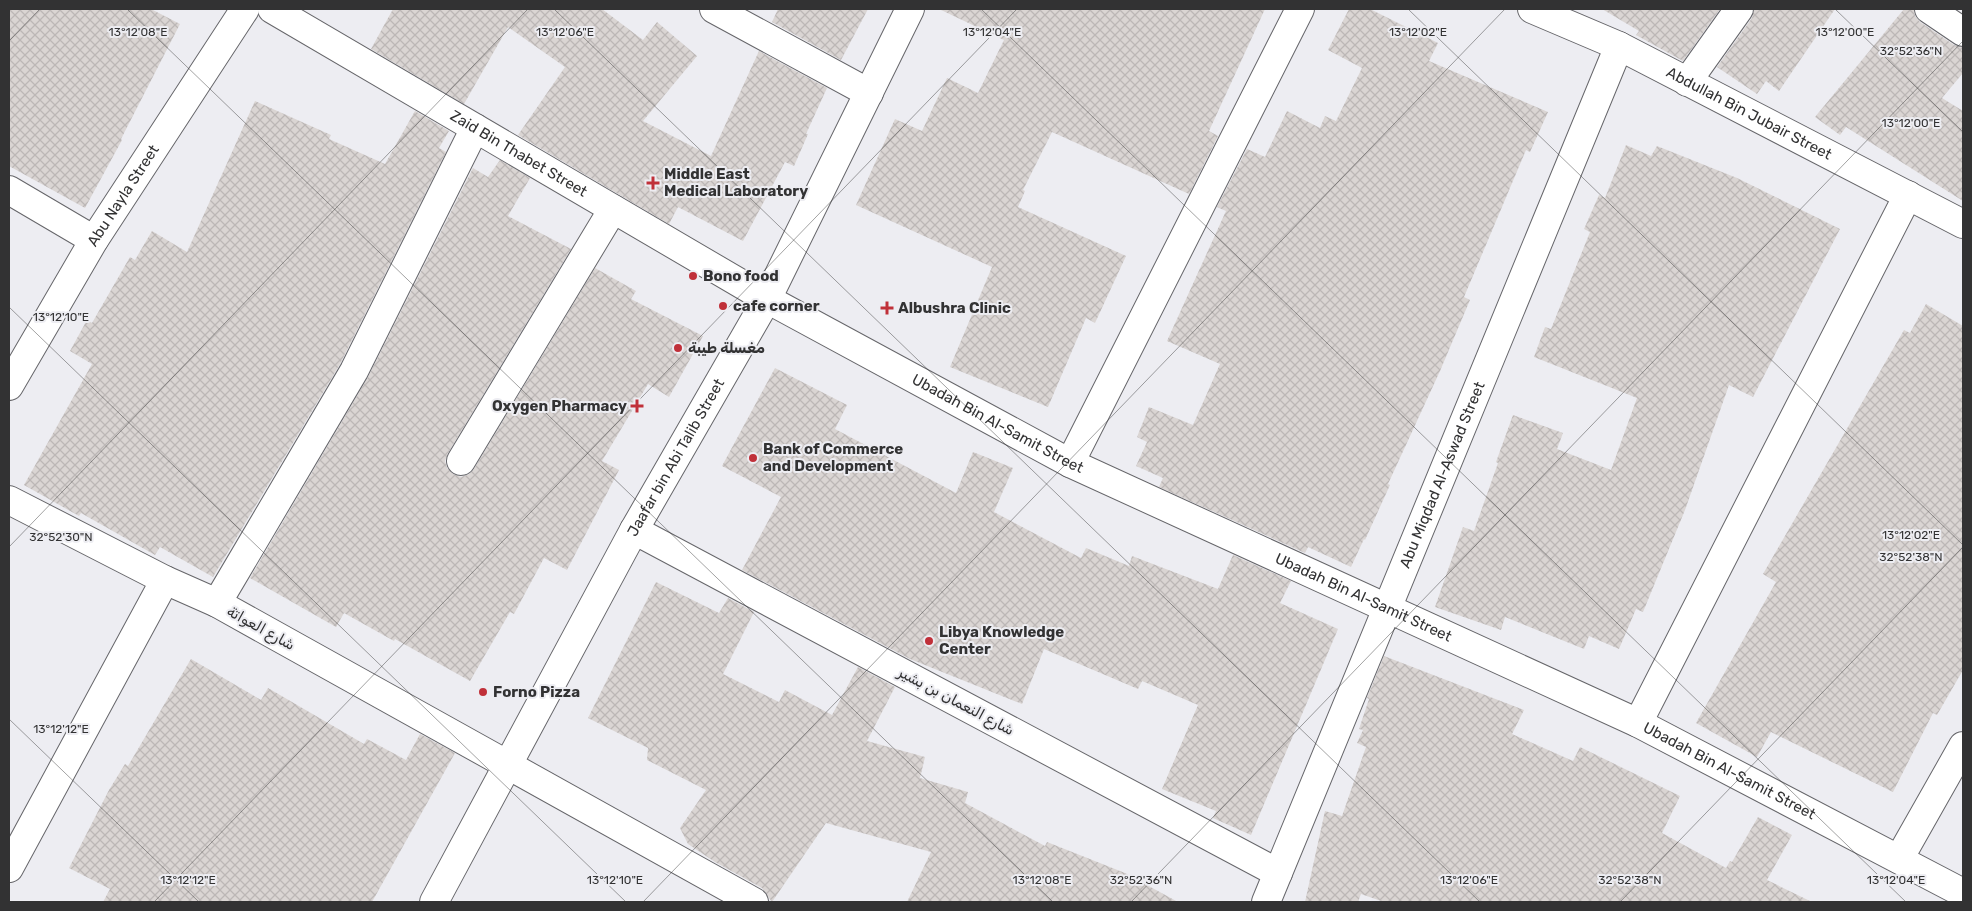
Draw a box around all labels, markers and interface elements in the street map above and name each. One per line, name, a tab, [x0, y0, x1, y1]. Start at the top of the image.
text: 13°12'08"E	[109, 25, 167, 39]
text: 13°12'06"E	[536, 25, 594, 39]
text: 13°12'04"E	[963, 25, 1021, 39]
text: 13°12'02"E	[1389, 25, 1447, 39]
text: 13°12'00"E	[1816, 25, 1874, 39]
text: 32°52'36"N	[1880, 44, 1942, 58]
street label: Abdullah Bin Jubair Street	[1663, 63, 1835, 164]
street label: Zaid Bin Thabet Street	[447, 106, 591, 201]
text: 13°12'00"E	[1882, 116, 1940, 130]
street label: Abu Nayla Street	[83, 141, 163, 249]
place label: Middle East Medical Laboratory	[664, 165, 808, 200]
marker: Middle East Medical Laboratory	[646, 176, 660, 190]
place label: Bono food	[703, 267, 779, 285]
marker: Bono food	[687, 270, 699, 282]
place label: cafe corner	[733, 297, 820, 315]
place label: Albushra Clinic	[898, 299, 1011, 317]
marker: cafe corner	[717, 300, 729, 312]
marker: Albushra Clinic	[880, 301, 894, 315]
text: 13°12'10"E	[33, 310, 89, 324]
place label: مغسلة طيبة	[688, 339, 765, 357]
marker: مغسلة طيبة	[672, 342, 684, 354]
street label: Ubadah Bin Al-Samit Street	[909, 370, 1086, 477]
street label: Jaafar bin Abi Talib Street	[623, 375, 728, 539]
street label: Abu Miqdad Al-Aswad Street	[1396, 379, 1489, 571]
place label: Oxygen Pharmacy	[492, 397, 627, 415]
marker: Oxygen Pharmacy	[631, 400, 643, 412]
place label: Bank of Commerce and Development	[763, 440, 903, 475]
marker: Bank of Commerce and Development	[747, 452, 759, 464]
text: 13°12'02"E	[1882, 528, 1940, 542]
text: 32°52'30"N	[29, 530, 93, 544]
street label: Ubadah Bin Al-Samit Street	[1272, 549, 1455, 646]
text: 32°52'38"N	[1879, 550, 1943, 564]
street label: شارع العواتة	[223, 602, 298, 656]
place label: Libya Knowledge Center	[939, 623, 1064, 658]
marker: Libya Knowledge Center	[923, 635, 935, 647]
street label: شارع النعمان بن بشير	[893, 662, 1017, 741]
place label: Forno Pizza	[493, 683, 580, 701]
marker: Forno Pizza	[477, 686, 489, 698]
street label: Ubadah Bin Al-Samit Street	[1640, 718, 1819, 823]
text: 13°12'12"E	[33, 722, 89, 736]
text: 13°12'12"E	[160, 873, 216, 887]
text: 13°12'10"E	[587, 873, 643, 887]
text: 13°12'08"E	[1013, 873, 1071, 887]
text: 32°52'36"N	[1110, 873, 1172, 887]
text: 13°12'06"E	[1440, 873, 1498, 887]
text: 32°52'38"N	[1598, 873, 1662, 887]
text: 13°12'04"E	[1867, 873, 1925, 887]

